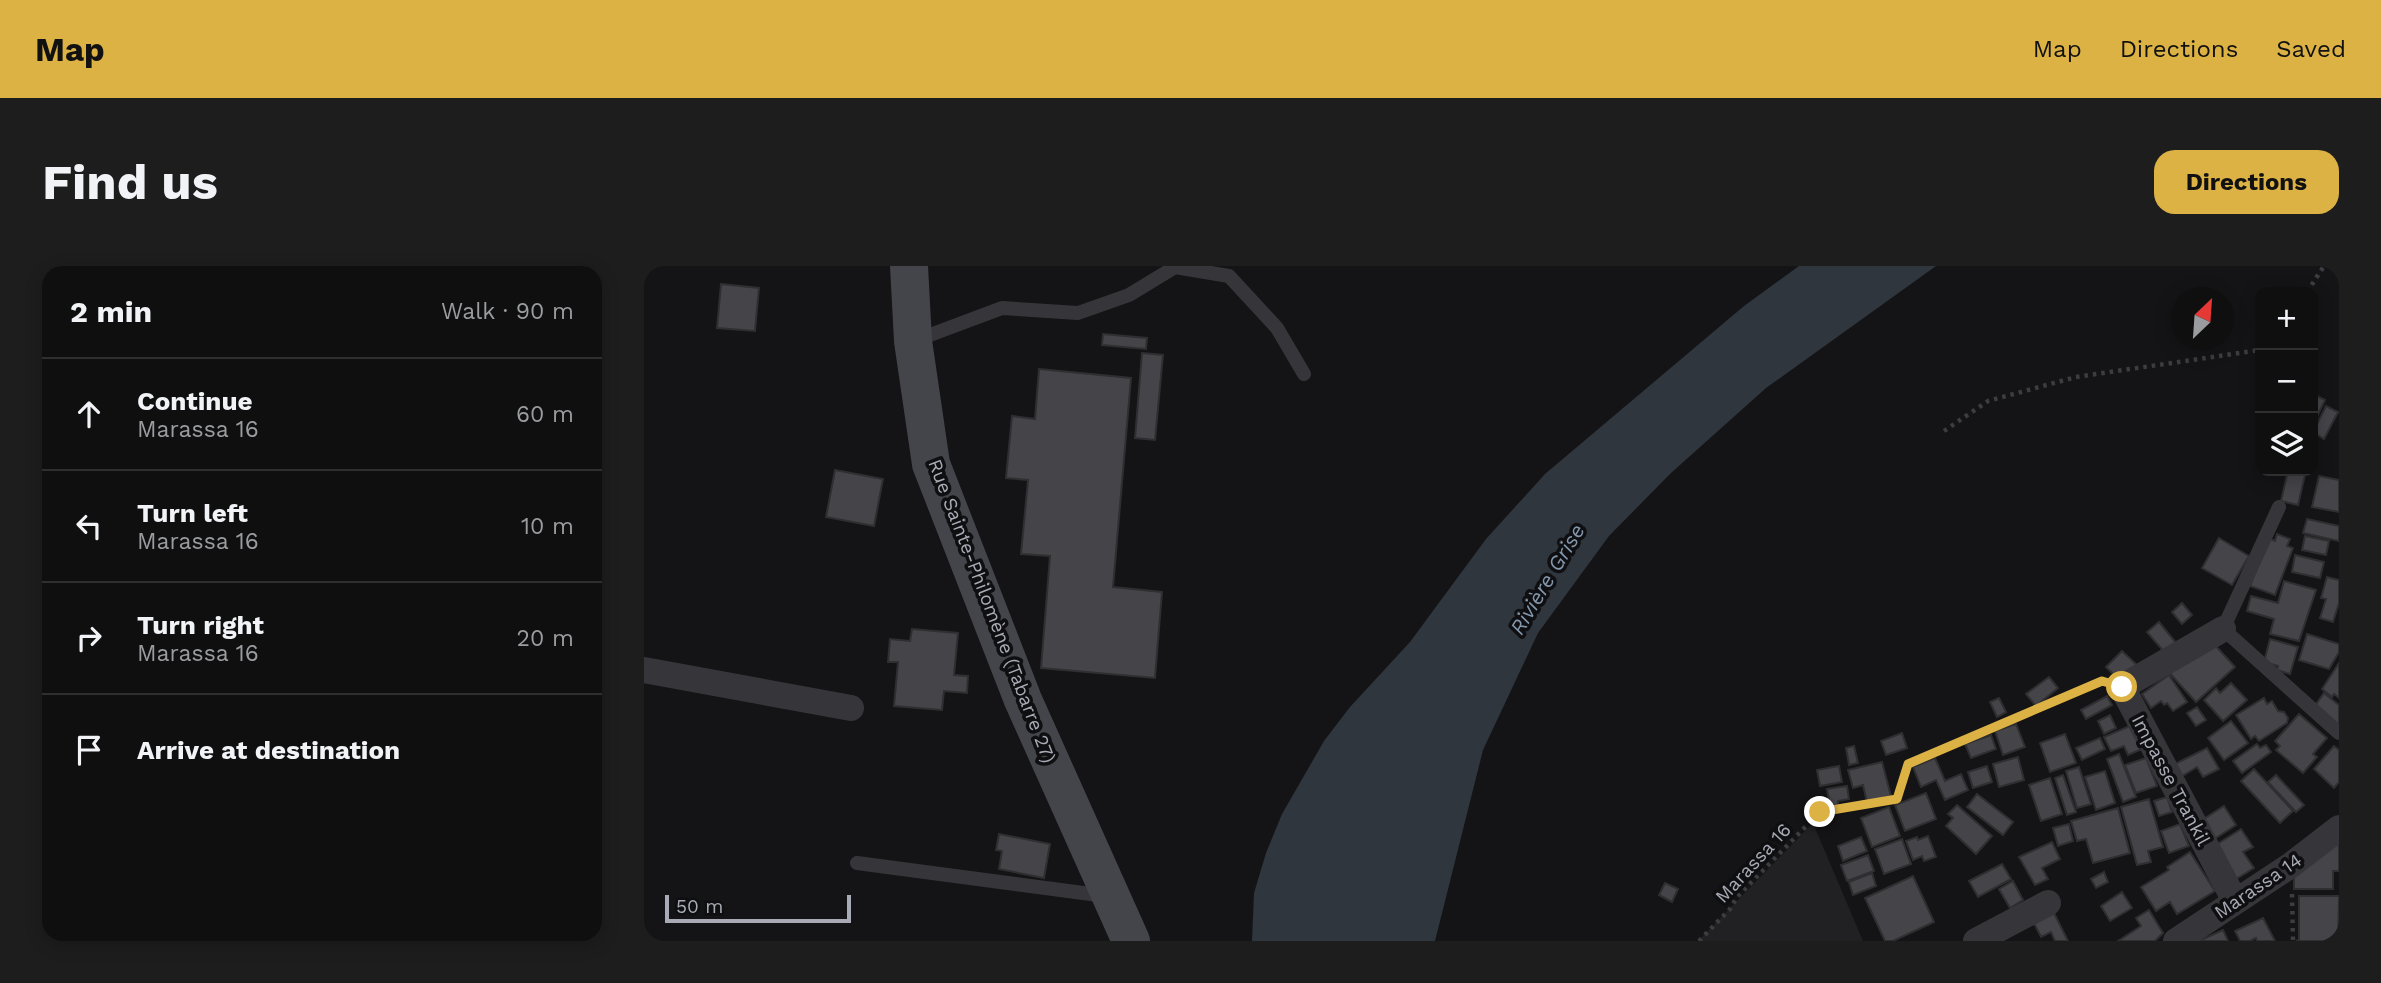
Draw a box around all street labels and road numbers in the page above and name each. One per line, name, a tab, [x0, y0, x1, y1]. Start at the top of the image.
street label: Rue Sainte-Philomène (Tabarre 27)	[923, 456, 1061, 766]
street label: Impasse Trankil	[2127, 711, 2215, 850]
street label: Marassa 16	[1710, 818, 1796, 908]
street label: Marassa 14	[2210, 848, 2306, 924]

